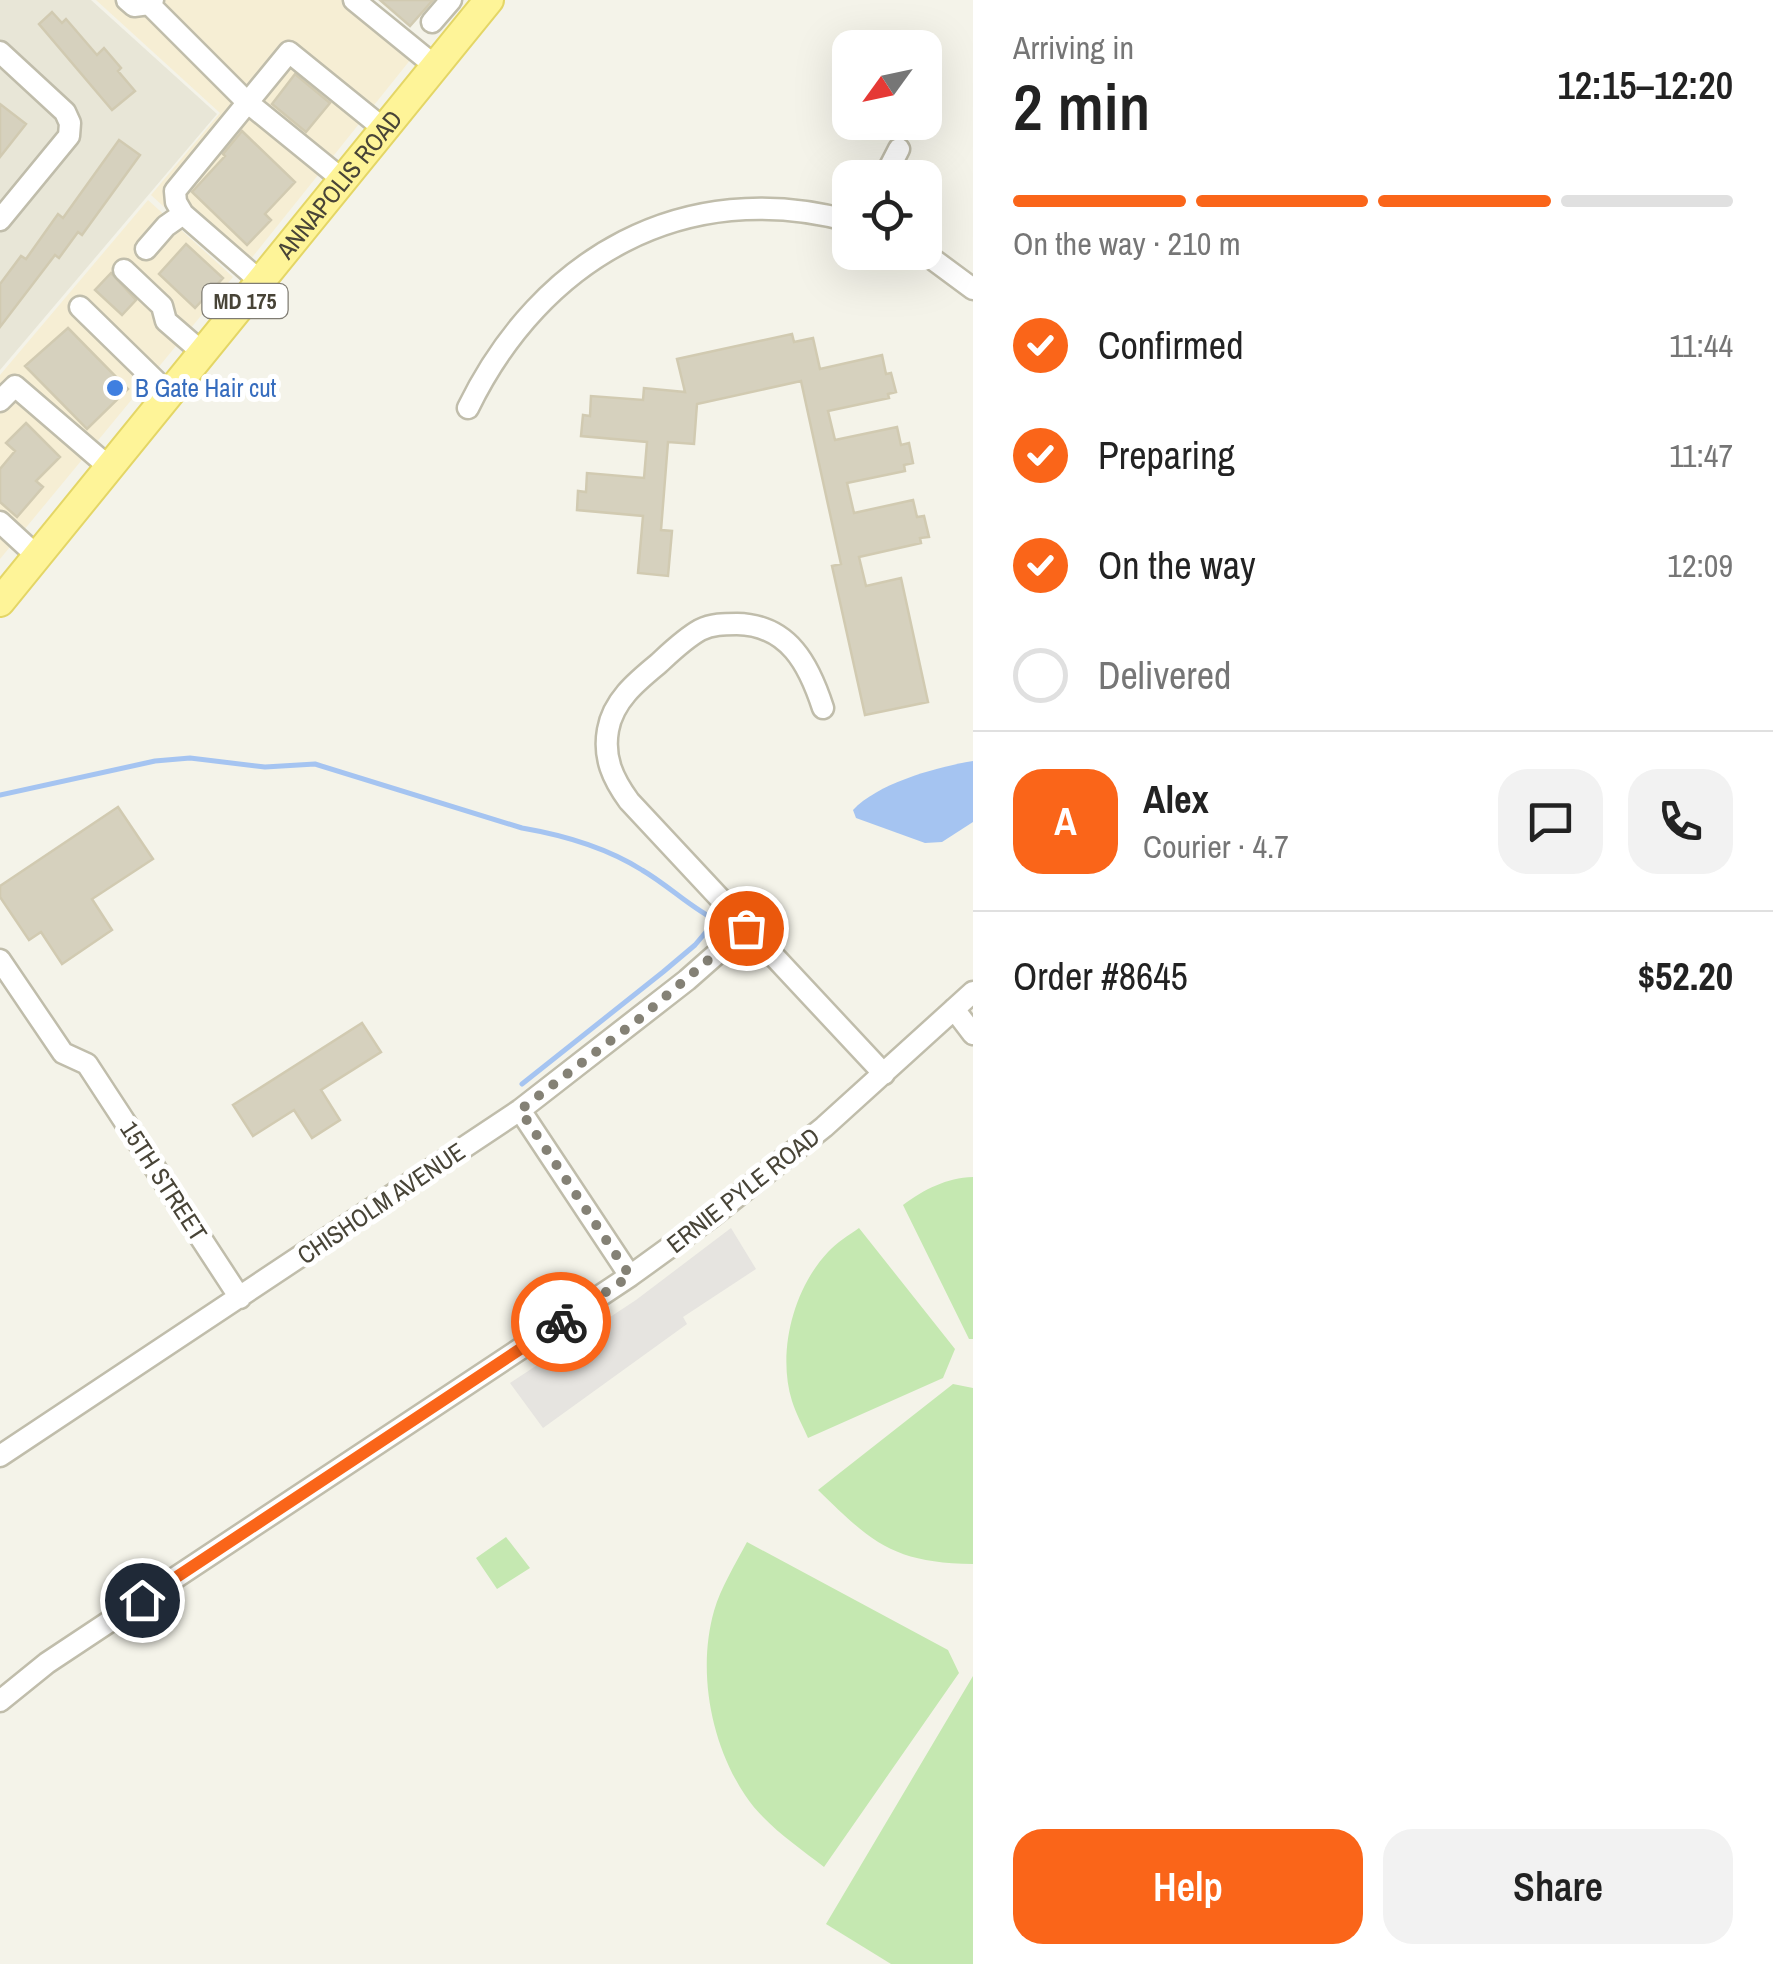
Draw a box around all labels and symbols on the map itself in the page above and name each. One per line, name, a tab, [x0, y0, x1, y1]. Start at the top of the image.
north arrow	[832, 30, 942, 140]
street label: ANNAPOLIS ROAD	[268, 103, 410, 267]
road number: MD 175	[202, 284, 288, 318]
place label: B Gate Hair cut	[135, 371, 277, 405]
marker: B Gate Hair cut	[104, 377, 126, 399]
pin	[704, 886, 789, 971]
street label: 15TH STREET	[113, 1114, 216, 1248]
street label: ERNIE PYLE ROAD	[659, 1119, 827, 1261]
street label: CHISHOLM AVENUE	[290, 1134, 472, 1272]
courier	[511, 1272, 611, 1372]
pin	[100, 1558, 185, 1643]

